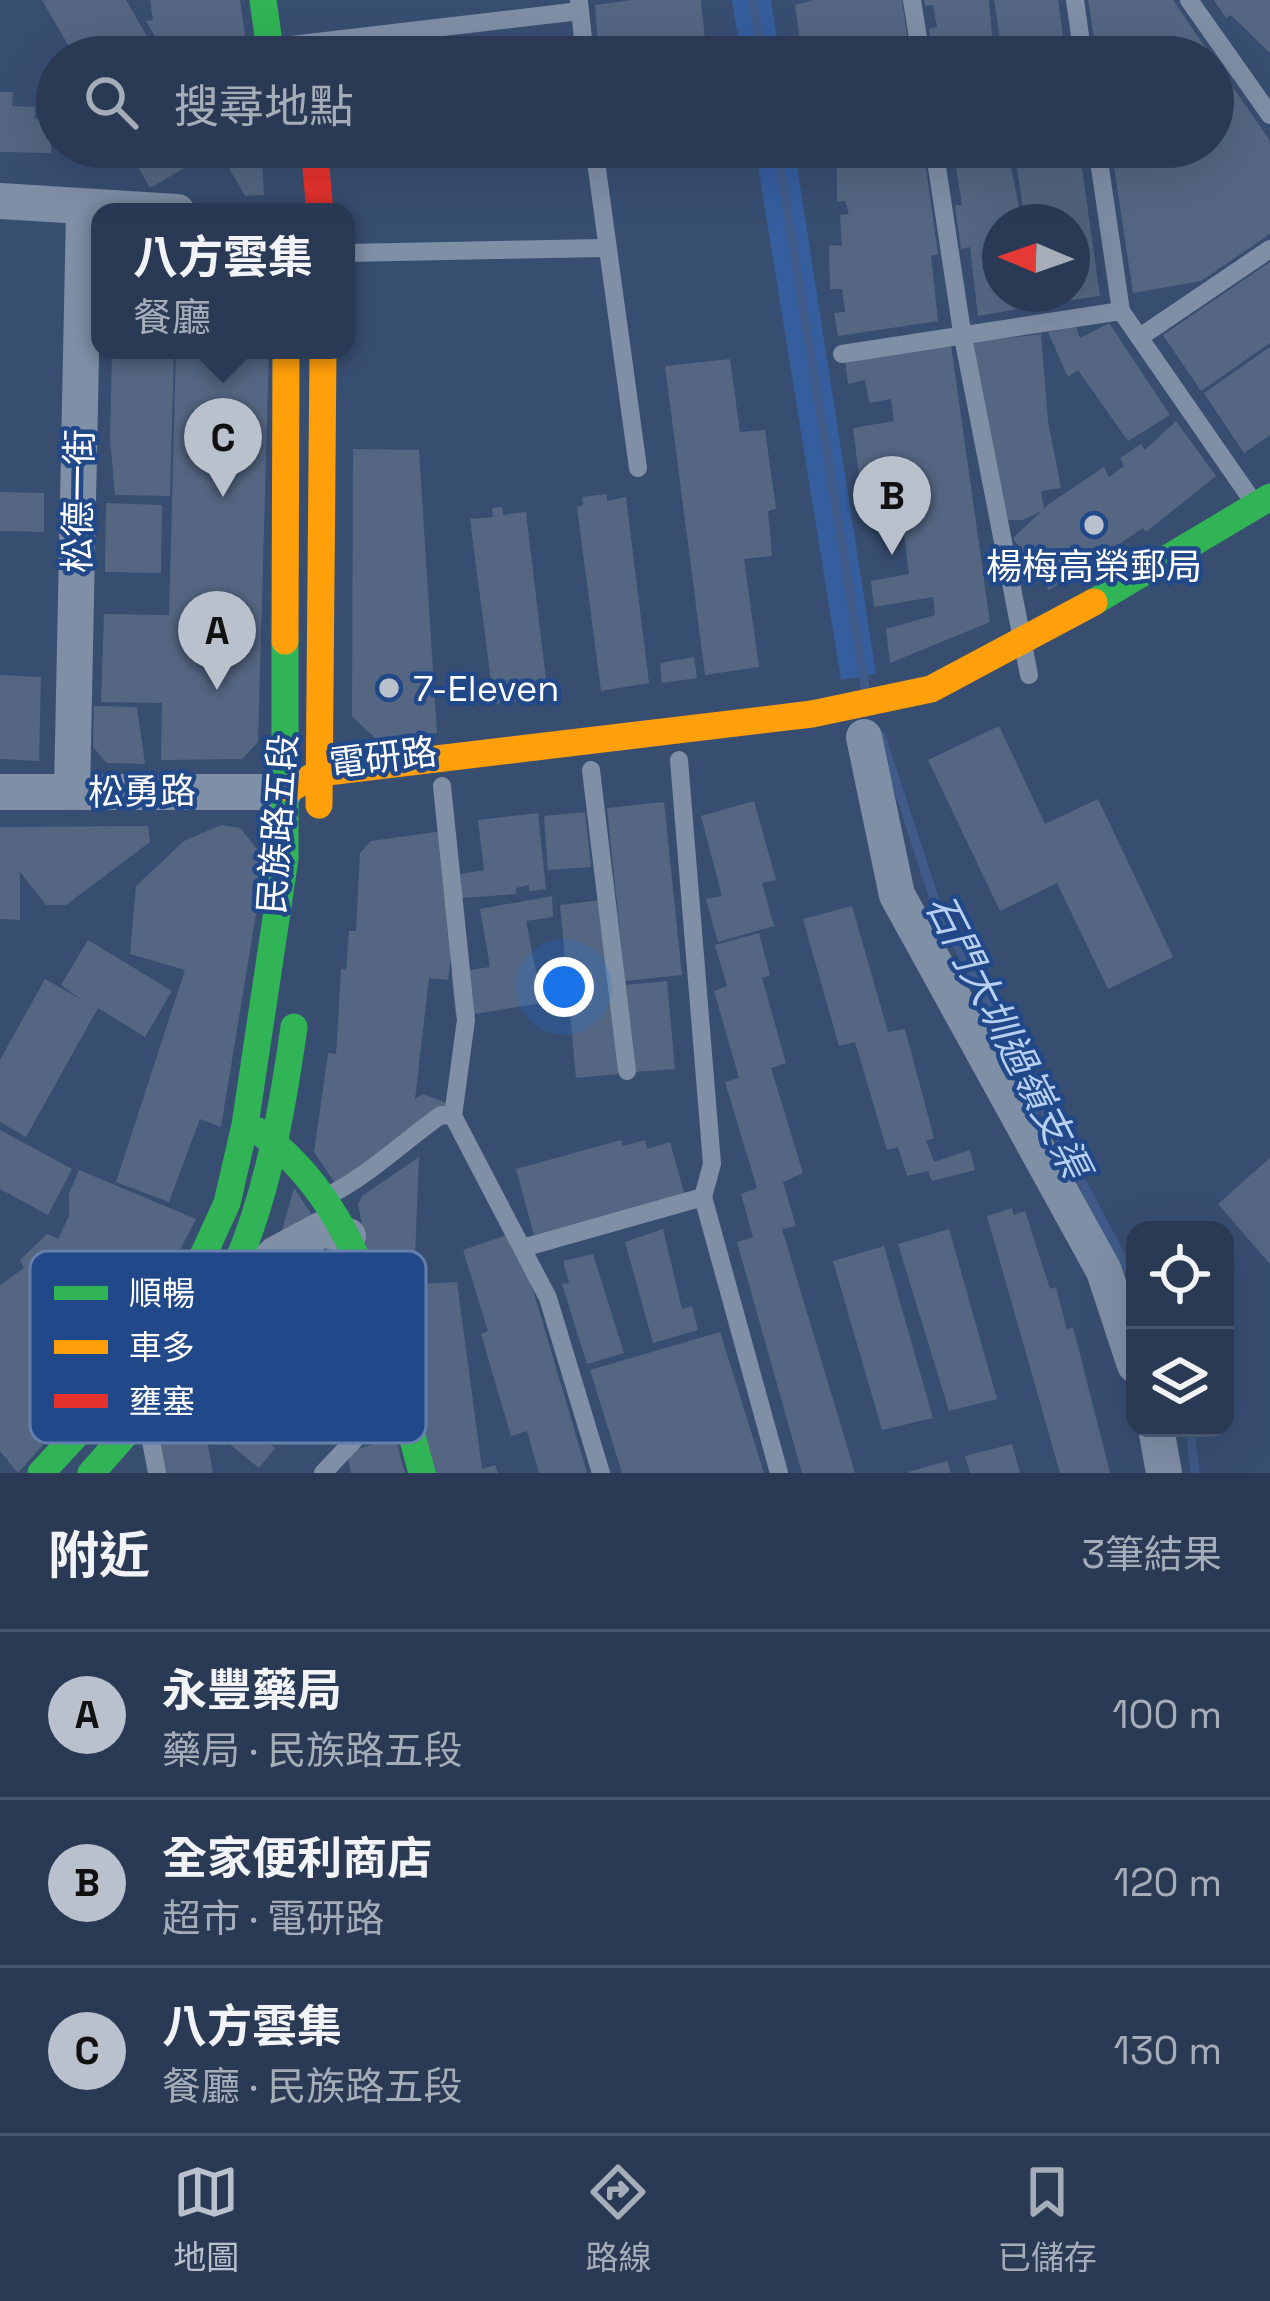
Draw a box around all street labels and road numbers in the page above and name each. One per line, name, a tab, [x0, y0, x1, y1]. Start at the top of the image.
street label: 松德一街	[55, 429, 103, 573]
street label: 電研路	[327, 729, 440, 787]
street label: 民族路五段	[249, 733, 307, 915]
street label: 松勇路	[88, 768, 196, 816]

